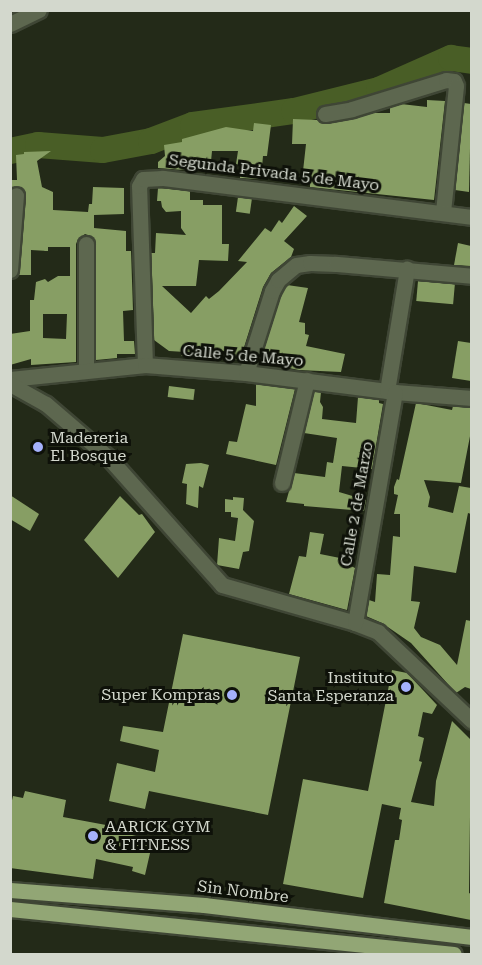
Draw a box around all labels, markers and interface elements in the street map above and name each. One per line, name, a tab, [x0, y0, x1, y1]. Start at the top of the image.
street label: Segunda Privada 5 de Mayo	[168, 151, 380, 195]
street label: Calle 5 de Mayo	[182, 341, 304, 371]
place label: Madereria El Bosque	[50, 428, 128, 466]
marker: Madereria El Bosque	[31, 440, 45, 454]
street label: Calle 2 de Marzo	[337, 440, 377, 568]
place label: Instituto Santa Esperanza	[268, 668, 394, 706]
marker: Instituto Santa Esperanza	[399, 680, 413, 694]
place label: Super Kompras	[101, 685, 220, 705]
marker: Super Kompras	[225, 688, 239, 702]
place label: AARICK GYM & FITNESS	[105, 817, 211, 855]
marker: AARICK GYM & FITNESS	[86, 829, 100, 843]
street label: Sin Nombre	[196, 877, 290, 907]

